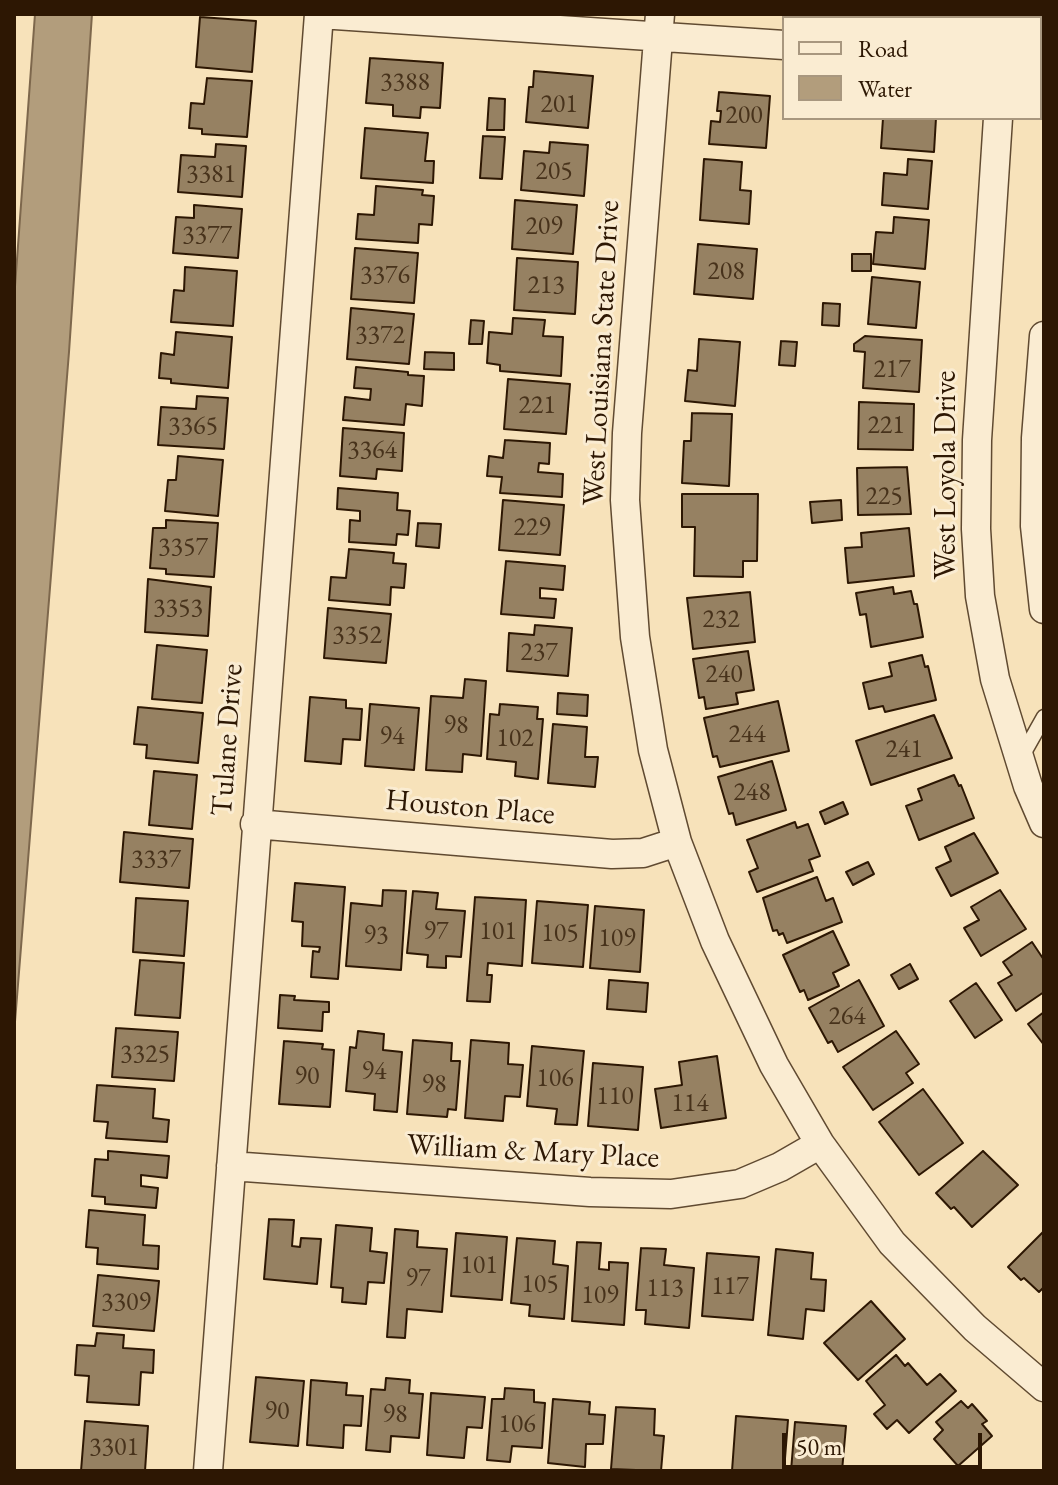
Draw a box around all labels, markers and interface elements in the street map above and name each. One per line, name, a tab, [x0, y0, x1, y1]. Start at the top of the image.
legend	[782, 16, 1042, 120]
text: Road	[858, 33, 908, 64]
house number: 3388	[380, 67, 430, 99]
text: Water	[858, 73, 912, 104]
house number: 201	[540, 89, 578, 121]
house number: 200	[725, 100, 763, 132]
house number: 205	[535, 156, 573, 188]
house number: 3381	[186, 159, 236, 191]
street label: West Louisiana State Drive	[576, 199, 628, 507]
house number: 209	[525, 211, 563, 243]
house number: 3377	[182, 220, 232, 252]
house number: 208	[707, 256, 745, 288]
house number: 3376	[360, 260, 410, 292]
house number: 213	[527, 270, 565, 302]
house number: 3372	[355, 320, 405, 352]
house number: 217	[873, 354, 911, 386]
street label: West Loyola Drive	[929, 371, 965, 579]
house number: 221	[518, 390, 556, 422]
house number: 221	[867, 410, 905, 442]
house number: 3365	[168, 411, 218, 443]
house number: 3364	[347, 435, 397, 467]
house number: 225	[865, 481, 903, 513]
house number: 229	[513, 512, 551, 544]
house number: 3357	[158, 532, 208, 564]
house number: 3353	[153, 593, 203, 625]
house number: 232	[702, 604, 740, 636]
house number: 3352	[332, 620, 382, 652]
house number: 237	[520, 637, 558, 669]
house number: 240	[705, 659, 743, 691]
street label: Tulane Drive	[205, 663, 251, 817]
house number: 98	[444, 710, 468, 742]
house number: 244	[728, 719, 766, 751]
house number: 94	[380, 721, 404, 753]
house number: 102	[496, 723, 534, 755]
house number: 241	[885, 734, 923, 766]
house number: 248	[733, 777, 771, 809]
street label: Houston Place	[384, 783, 556, 833]
house number: 3337	[131, 844, 181, 876]
house number: 97	[424, 916, 448, 948]
house number: 101	[479, 916, 517, 948]
house number: 105	[541, 918, 579, 950]
house number: 93	[364, 920, 388, 952]
house number: 109	[598, 923, 636, 955]
house number: 264	[828, 1001, 866, 1033]
house number: 3325	[120, 1039, 170, 1071]
house number: 94	[362, 1056, 386, 1088]
house number: 90	[295, 1061, 319, 1093]
house number: 106	[536, 1063, 574, 1095]
house number: 98	[422, 1069, 446, 1101]
house number: 110	[596, 1081, 634, 1113]
house number: 114	[671, 1088, 709, 1120]
street label: William & Mary Place	[406, 1127, 660, 1177]
house number: 101	[460, 1250, 498, 1282]
house number: 97	[406, 1263, 430, 1295]
house number: 105	[521, 1269, 559, 1301]
house number: 117	[711, 1271, 749, 1303]
house number: 113	[646, 1273, 684, 1305]
house number: 109	[581, 1280, 619, 1312]
house number: 3309	[101, 1287, 151, 1319]
house number: 90	[265, 1396, 289, 1428]
house number: 98	[383, 1399, 407, 1431]
house number: 106	[498, 1409, 536, 1441]
scale bar	[786, 1417, 986, 1467]
text: 50 m	[796, 1431, 843, 1462]
house number: 3301	[89, 1432, 139, 1464]

